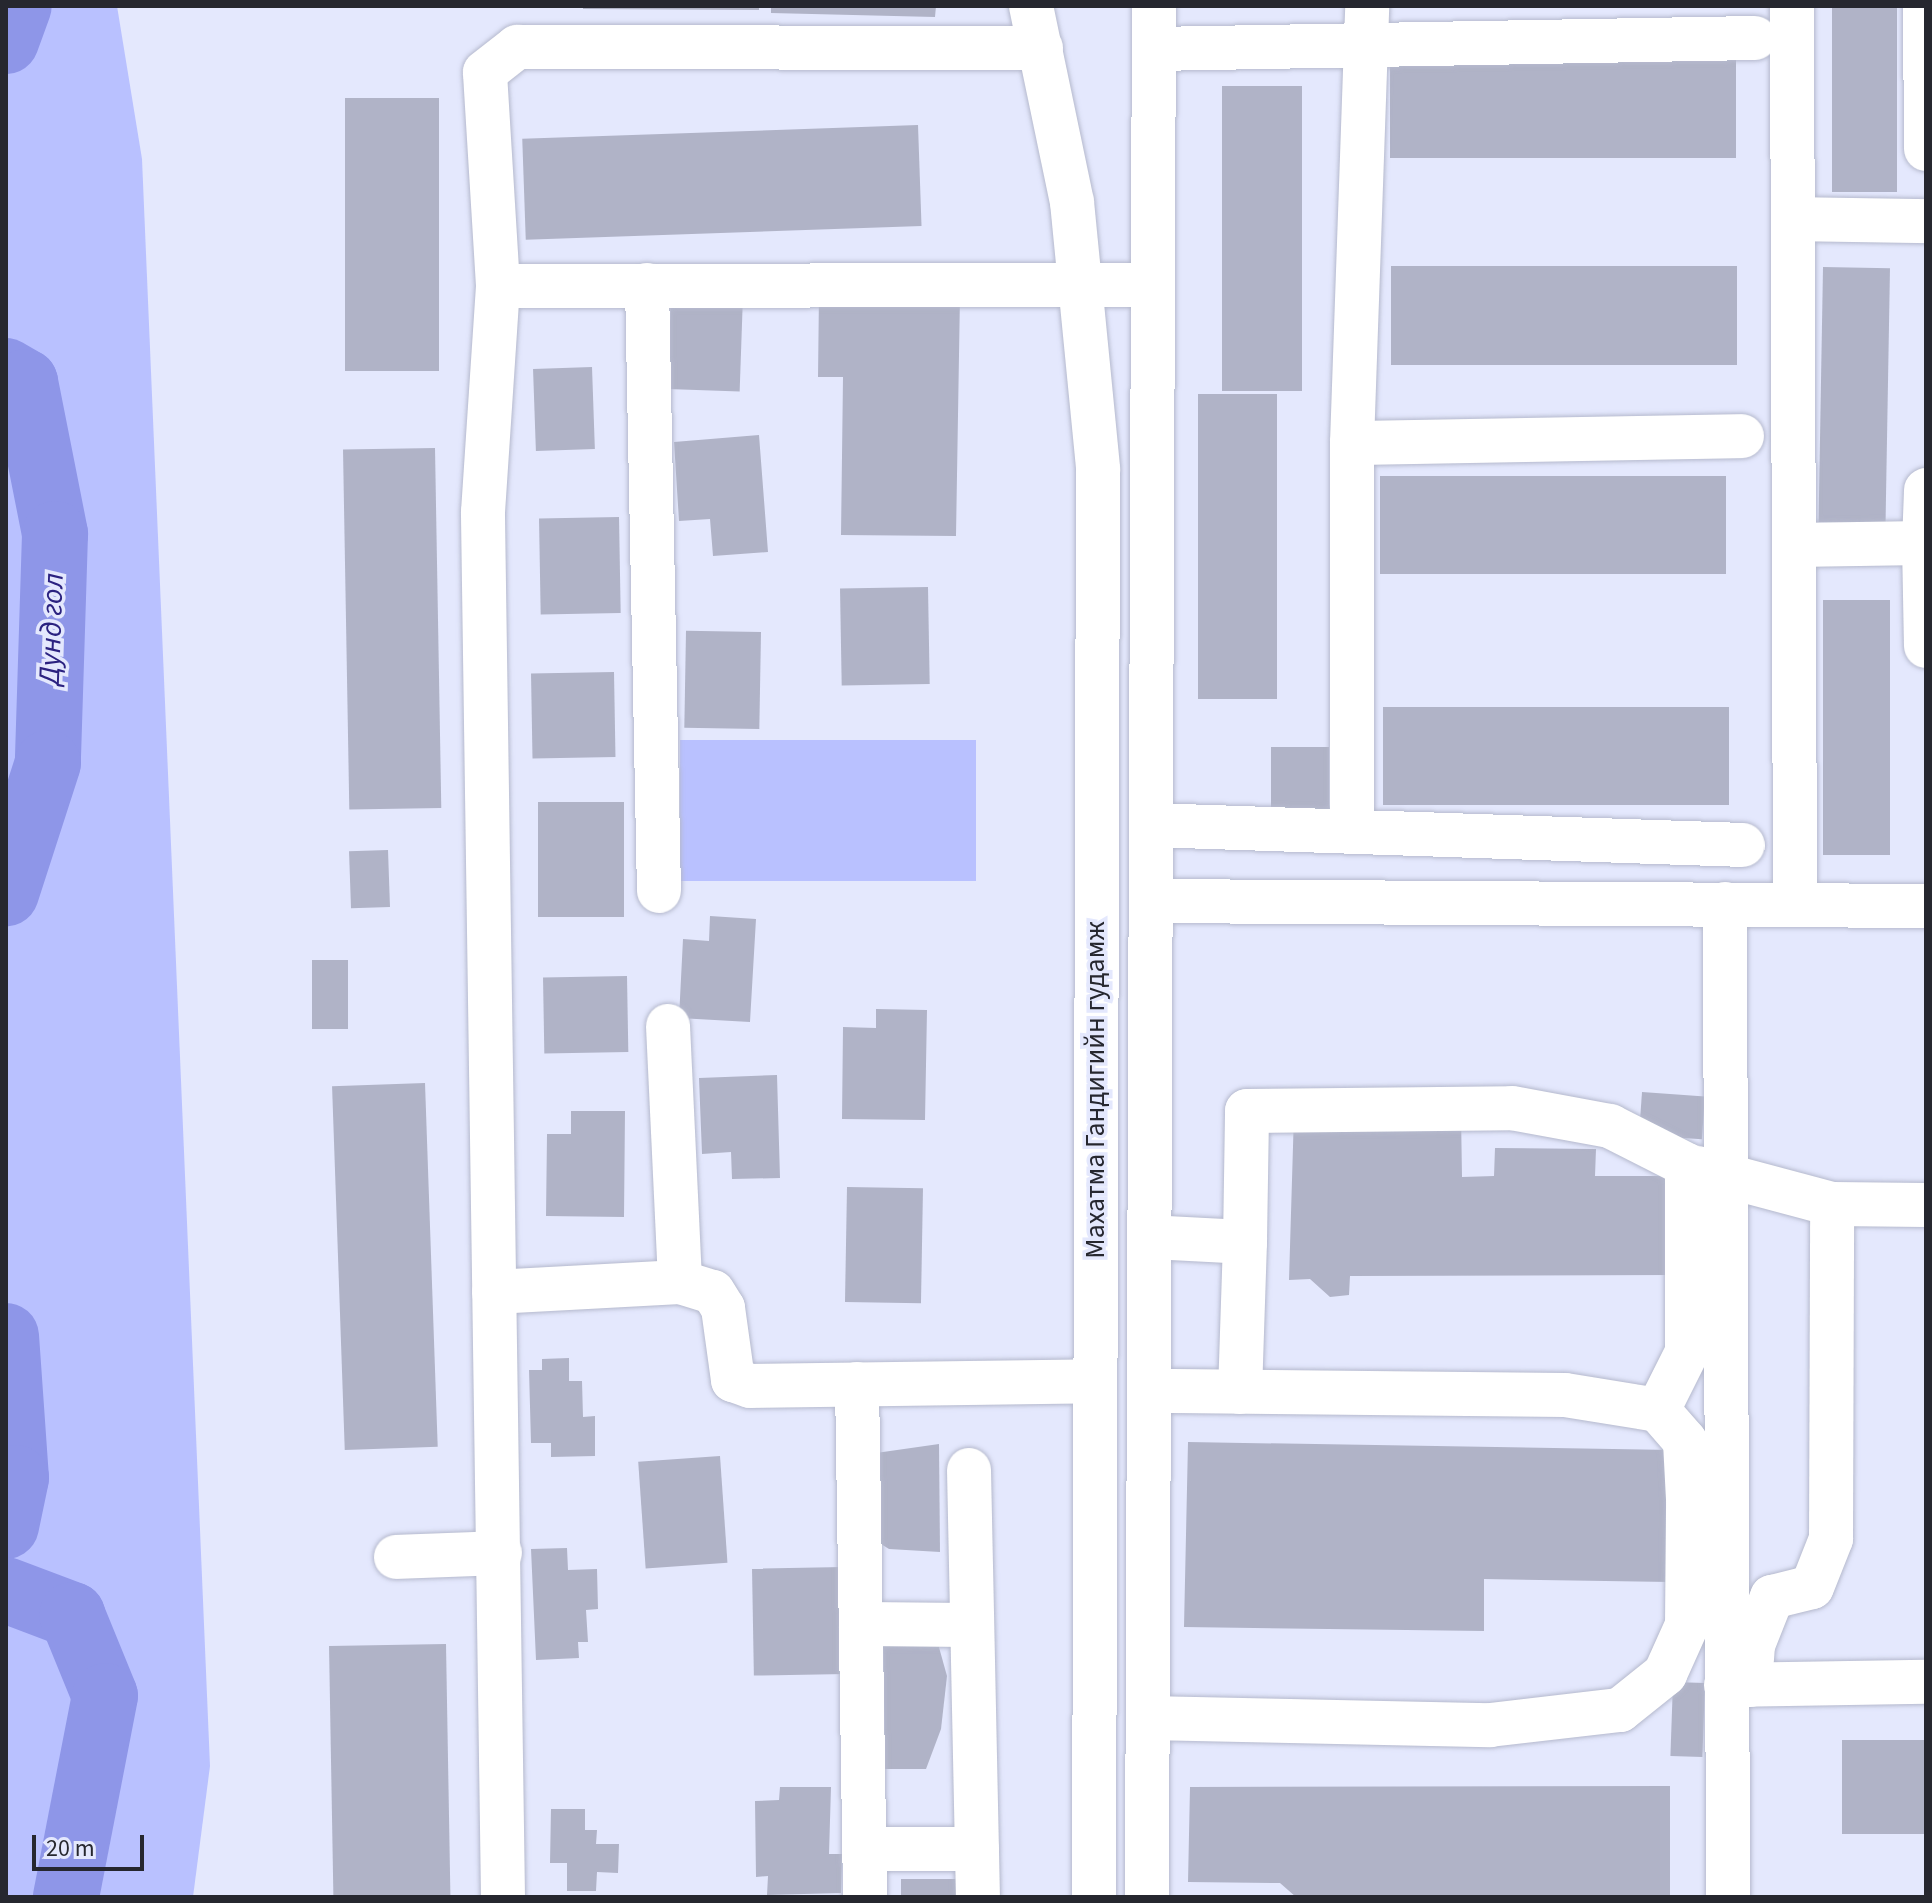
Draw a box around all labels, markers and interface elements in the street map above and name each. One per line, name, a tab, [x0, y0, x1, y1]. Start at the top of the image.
water label: Дунд гол	[32, 572, 72, 686]
street label: Махатма Гандигийн гудамж	[1078, 921, 1112, 1259]
scale bar	[36, 1819, 148, 1869]
text: 20 m	[46, 1831, 95, 1866]

